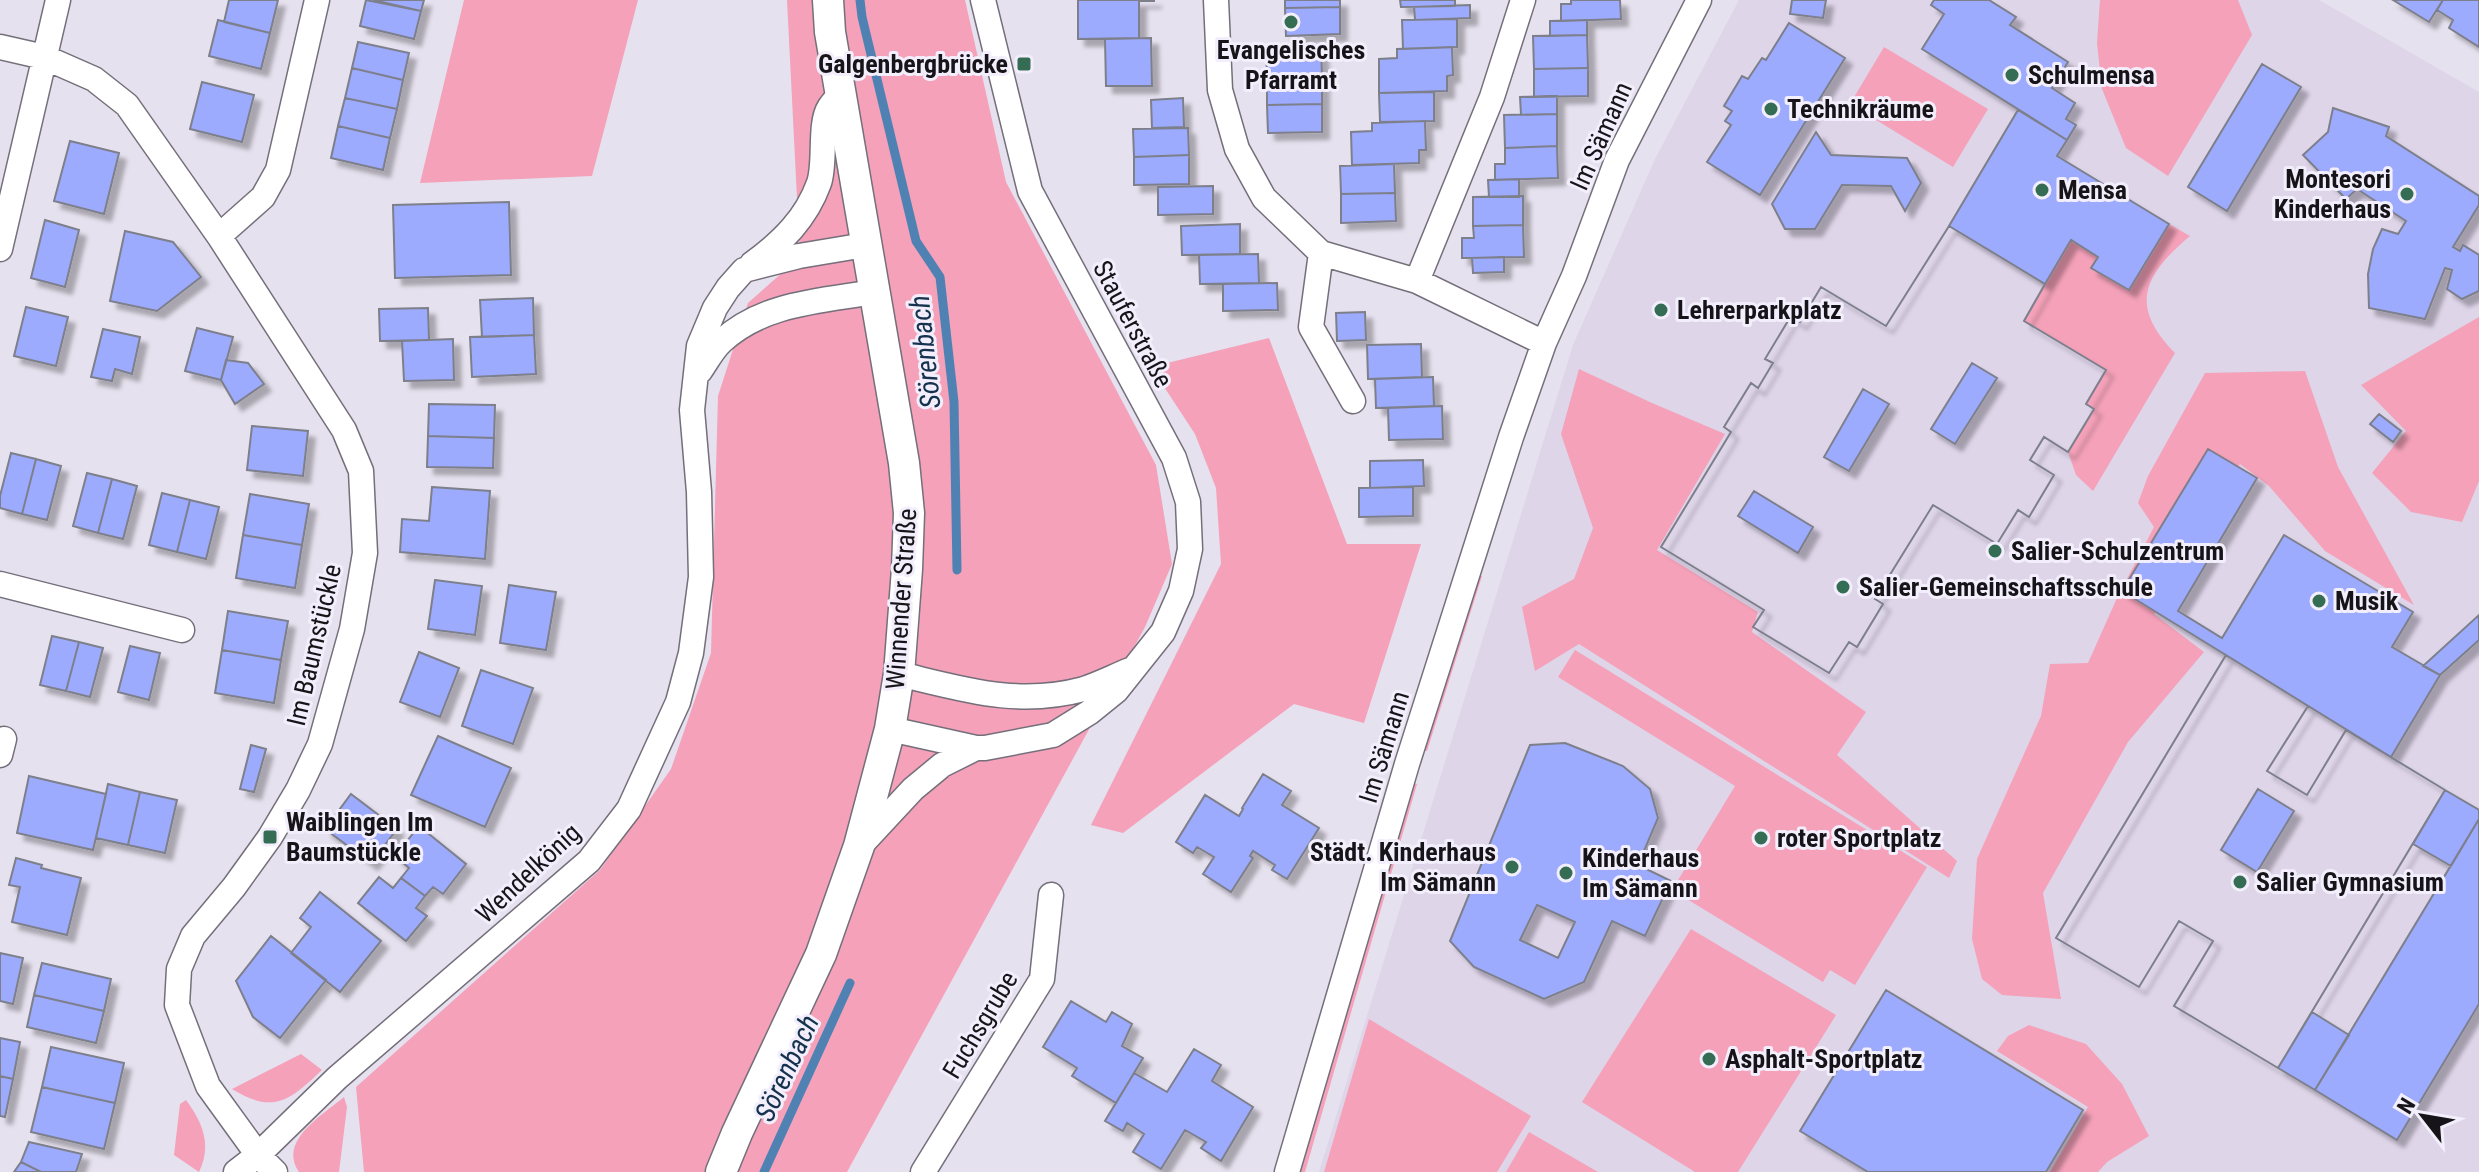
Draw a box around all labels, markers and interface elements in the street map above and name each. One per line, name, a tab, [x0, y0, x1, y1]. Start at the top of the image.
marker: Evangelisches Pfarramt	[1282, 13, 1300, 31]
place label: Evangelisches Pfarramt	[1217, 35, 1365, 95]
place label: Galgenbergbrücke	[818, 49, 1008, 79]
marker: Galgenbergbrücke	[1015, 55, 1033, 73]
place label: Schulmensa	[2028, 60, 2155, 90]
marker: Schulmensa	[2003, 66, 2021, 84]
street label: Im Sämann	[1564, 77, 1638, 195]
place label: Technikräume	[1787, 94, 1934, 124]
marker: Technikräume	[1762, 100, 1780, 118]
place label: Montesori Kinderhaus	[2274, 164, 2391, 224]
place label: Mensa	[2058, 175, 2127, 205]
marker: Mensa	[2033, 181, 2051, 199]
marker: Montesori Kinderhaus	[2398, 185, 2416, 203]
street label: Stauferstraße	[1087, 255, 1179, 393]
water label: Sörenbach	[903, 294, 947, 410]
place label: Lehrerparkplatz	[1677, 295, 1842, 325]
marker: Lehrerparkplatz	[1652, 301, 1670, 319]
street label: Winnender Straße	[880, 507, 922, 691]
place label: Salier-Schulzentrum	[2011, 536, 2224, 566]
marker: Salier-Schulzentrum	[1986, 542, 2004, 560]
street label: Im Baumstückle	[281, 561, 347, 729]
place label: Salier-Gemeinschaftsschule	[1859, 572, 2153, 602]
marker: Salier-Gemeinschaftsschule	[1834, 578, 1852, 596]
place label: Musik	[2335, 586, 2399, 616]
marker: Musik	[2310, 592, 2328, 610]
street label: Im Sämann	[1353, 688, 1415, 806]
place label: Waiblingen Im Baumstückle	[286, 807, 433, 867]
street label: Wendelkönig	[470, 817, 586, 929]
place label: roter Sportplatz	[1777, 823, 1942, 853]
marker: Waiblingen Im Baumstückle	[261, 828, 279, 846]
marker: roter Sportplatz	[1752, 829, 1770, 847]
place label: Städt. Kinderhaus Im Sämann	[1310, 837, 1496, 897]
place label: Kinderhaus Im Sämann	[1582, 843, 1699, 903]
marker: Städt. Kinderhaus Im Sämann	[1503, 858, 1521, 876]
marker: Kinderhaus Im Sämann	[1557, 864, 1575, 882]
place label: Salier Gymnasium	[2256, 867, 2444, 897]
marker: Salier Gymnasium	[2231, 873, 2249, 891]
street label: Fuchsgrube	[936, 966, 1024, 1084]
water label: Sörenbach	[748, 1010, 826, 1126]
place label: Asphalt-Sportplatz	[1725, 1044, 1923, 1074]
marker: Asphalt-Sportplatz	[1700, 1050, 1718, 1068]
north arrow	[2383, 1076, 2463, 1156]
text: N	[2392, 1094, 2420, 1118]

